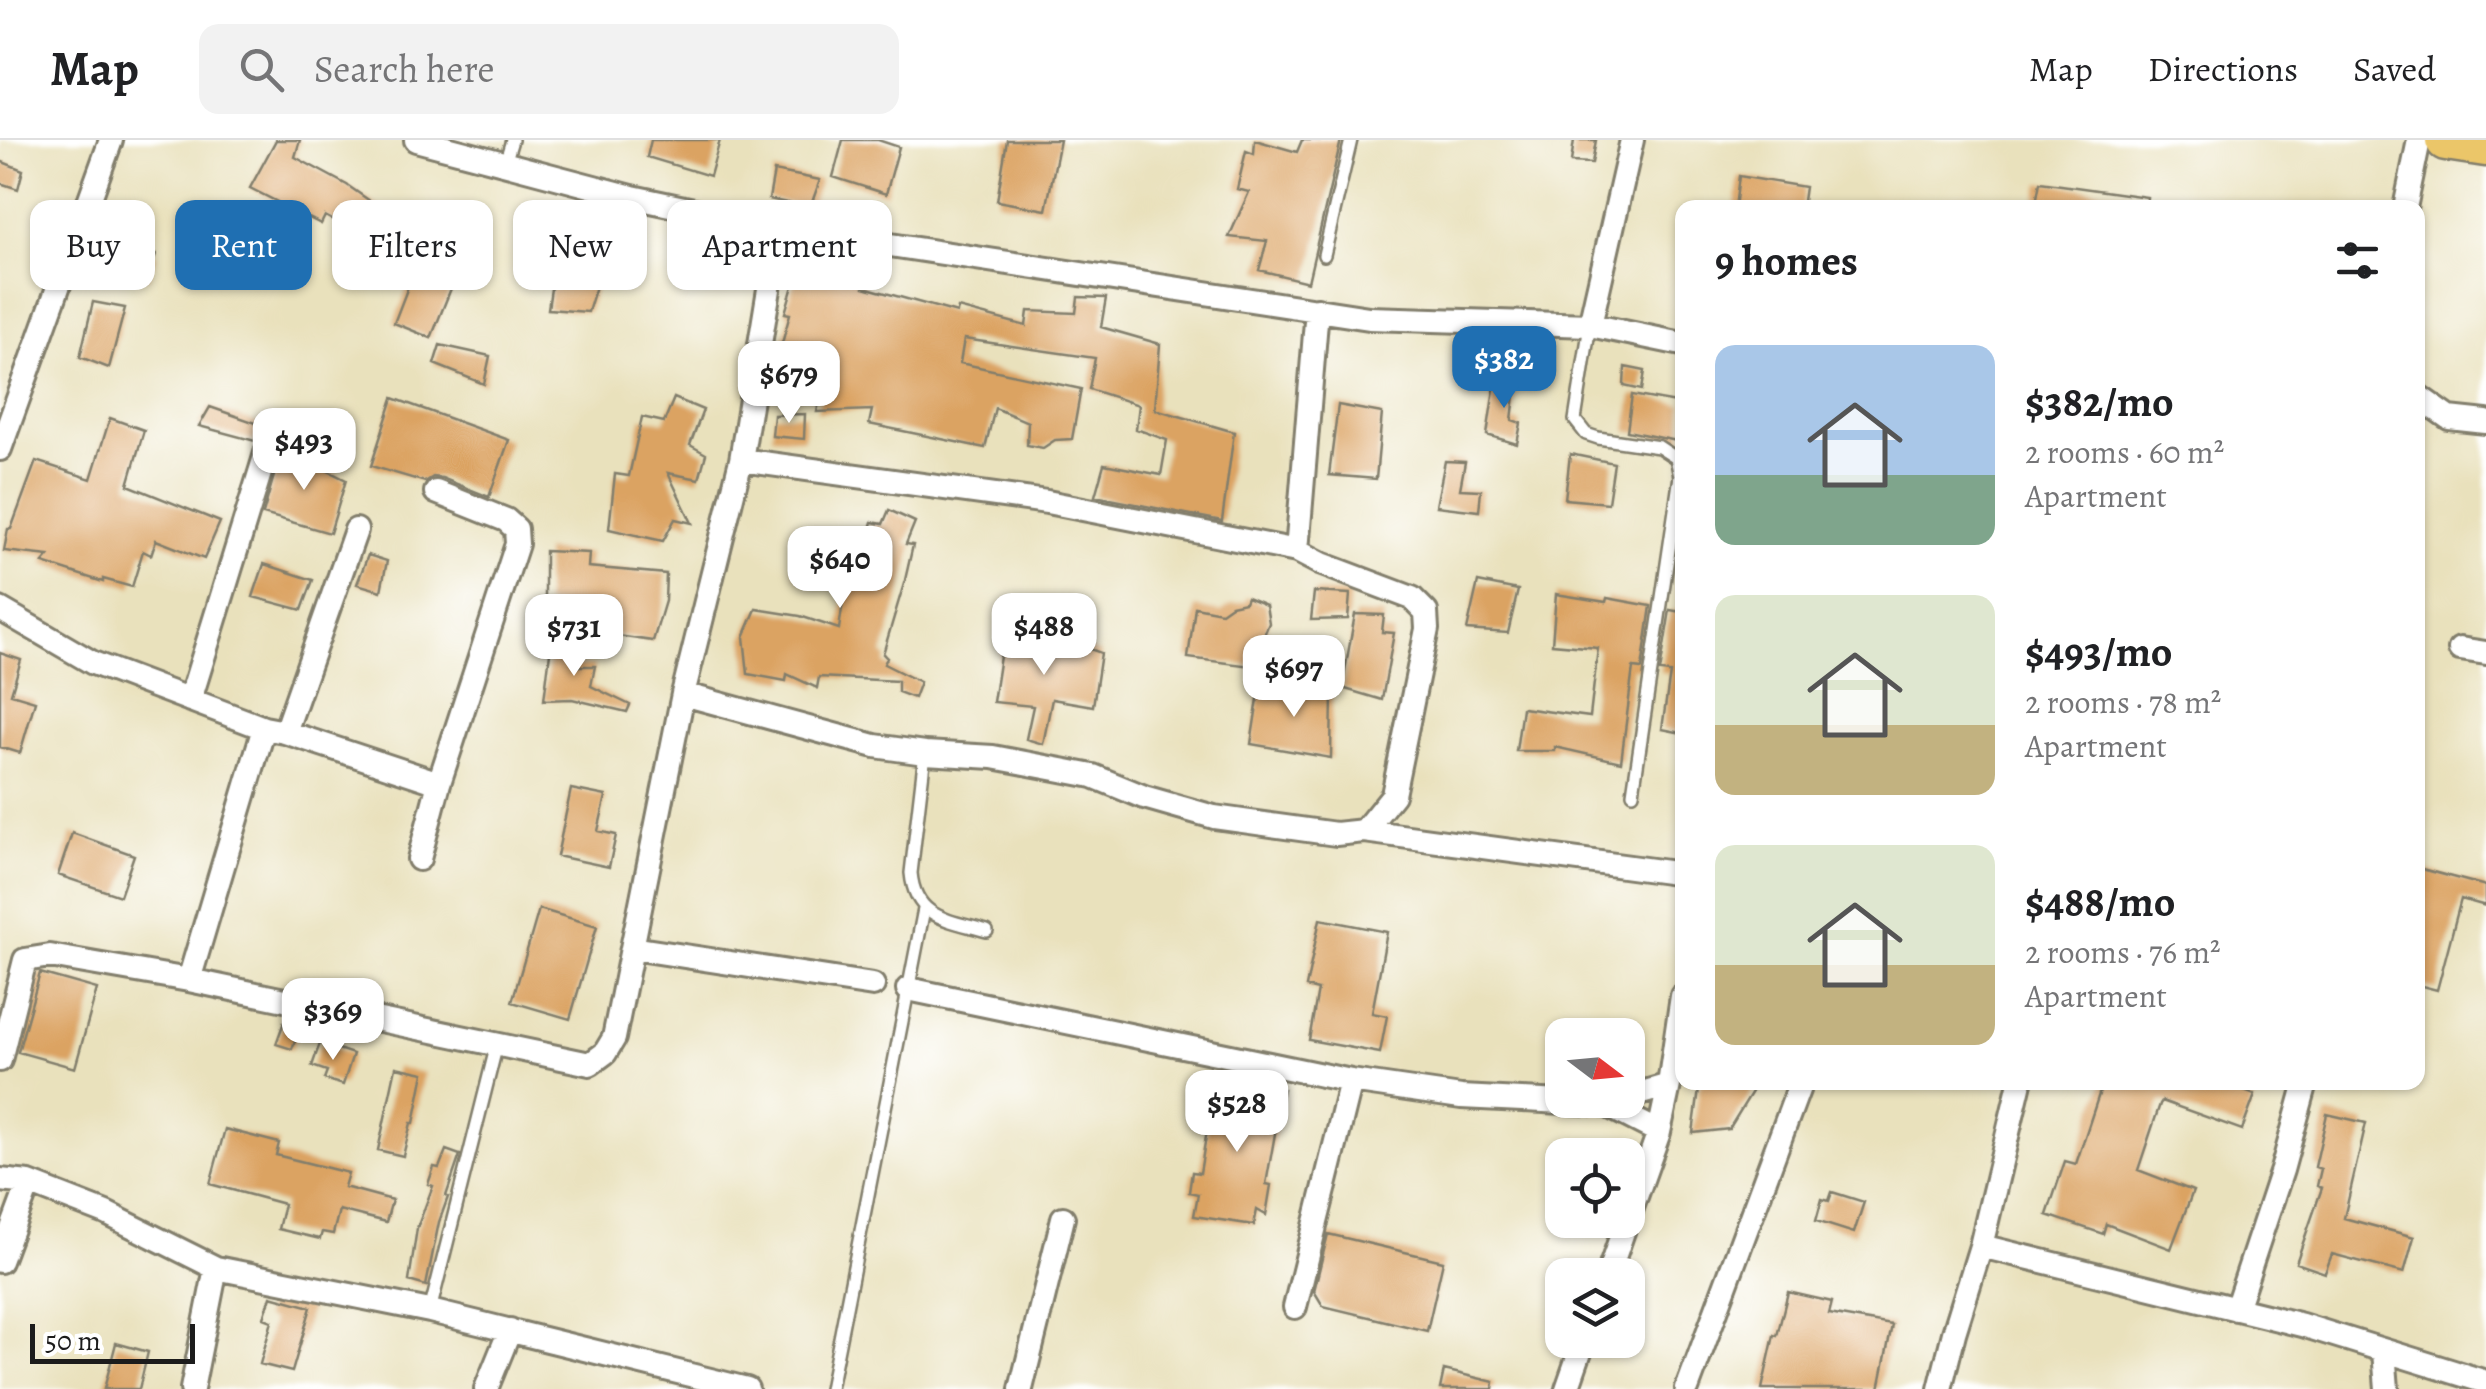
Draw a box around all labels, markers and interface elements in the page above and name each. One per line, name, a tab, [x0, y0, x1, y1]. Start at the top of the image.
search box	[199, 24, 899, 114]
text: Map	[50, 36, 139, 102]
icon: search	[234, 42, 289, 97]
text: Search here	[314, 43, 495, 95]
text: Map	[2029, 45, 2093, 93]
text: Directions	[2148, 45, 2298, 93]
text: Saved	[2353, 45, 2436, 93]
chip: Buy	[30, 200, 155, 290]
chip: Rent	[175, 200, 312, 290]
chip: Filters	[332, 200, 493, 290]
chip: New	[513, 200, 647, 290]
chip: Apartment	[667, 200, 892, 290]
text: 9 homes	[1715, 232, 1858, 289]
icon: filters	[2330, 233, 2385, 288]
pin: $382	[1445, 326, 1563, 411]
text: $382	[1474, 336, 1534, 380]
pin: $679	[730, 341, 848, 426]
text: $679	[760, 351, 818, 395]
text: $382/mo	[2025, 373, 2174, 430]
icon: home	[1795, 385, 1915, 505]
pin: $493	[245, 408, 363, 493]
text: $493	[275, 418, 333, 462]
text: 2 rooms · 60 m²	[2025, 430, 2224, 474]
text: Apartment	[2025, 474, 2167, 518]
pin: $640	[781, 526, 899, 611]
text: $640	[810, 536, 871, 580]
pin: $488	[985, 593, 1103, 678]
pin: $731	[515, 594, 633, 679]
text: $488	[1014, 603, 1074, 647]
text: $731	[547, 604, 601, 648]
text: $493/mo	[2025, 623, 2173, 680]
pin: $697	[1235, 635, 1353, 720]
icon: home	[1795, 635, 1915, 755]
text: $697	[1265, 645, 1323, 689]
text: 2 rooms · 78 m²	[2025, 680, 2221, 724]
text: Apartment	[2025, 724, 2167, 768]
text: $488/mo	[2025, 873, 2175, 930]
icon: home	[1795, 885, 1915, 1005]
text: 2 rooms · 76 m²	[2025, 930, 2221, 974]
text: Apartment	[2025, 974, 2167, 1018]
pin: $369	[274, 978, 392, 1063]
text: $369	[304, 988, 362, 1032]
north arrow	[1545, 1018, 1645, 1118]
map controls	[1545, 1018, 1645, 1358]
pin: $528	[1178, 1070, 1296, 1155]
text: $528	[1207, 1080, 1267, 1124]
button: locate	[1545, 1138, 1645, 1238]
button: layers	[1545, 1258, 1645, 1358]
scale bar	[30, 1319, 195, 1364]
text: 50 m	[45, 1322, 101, 1360]

